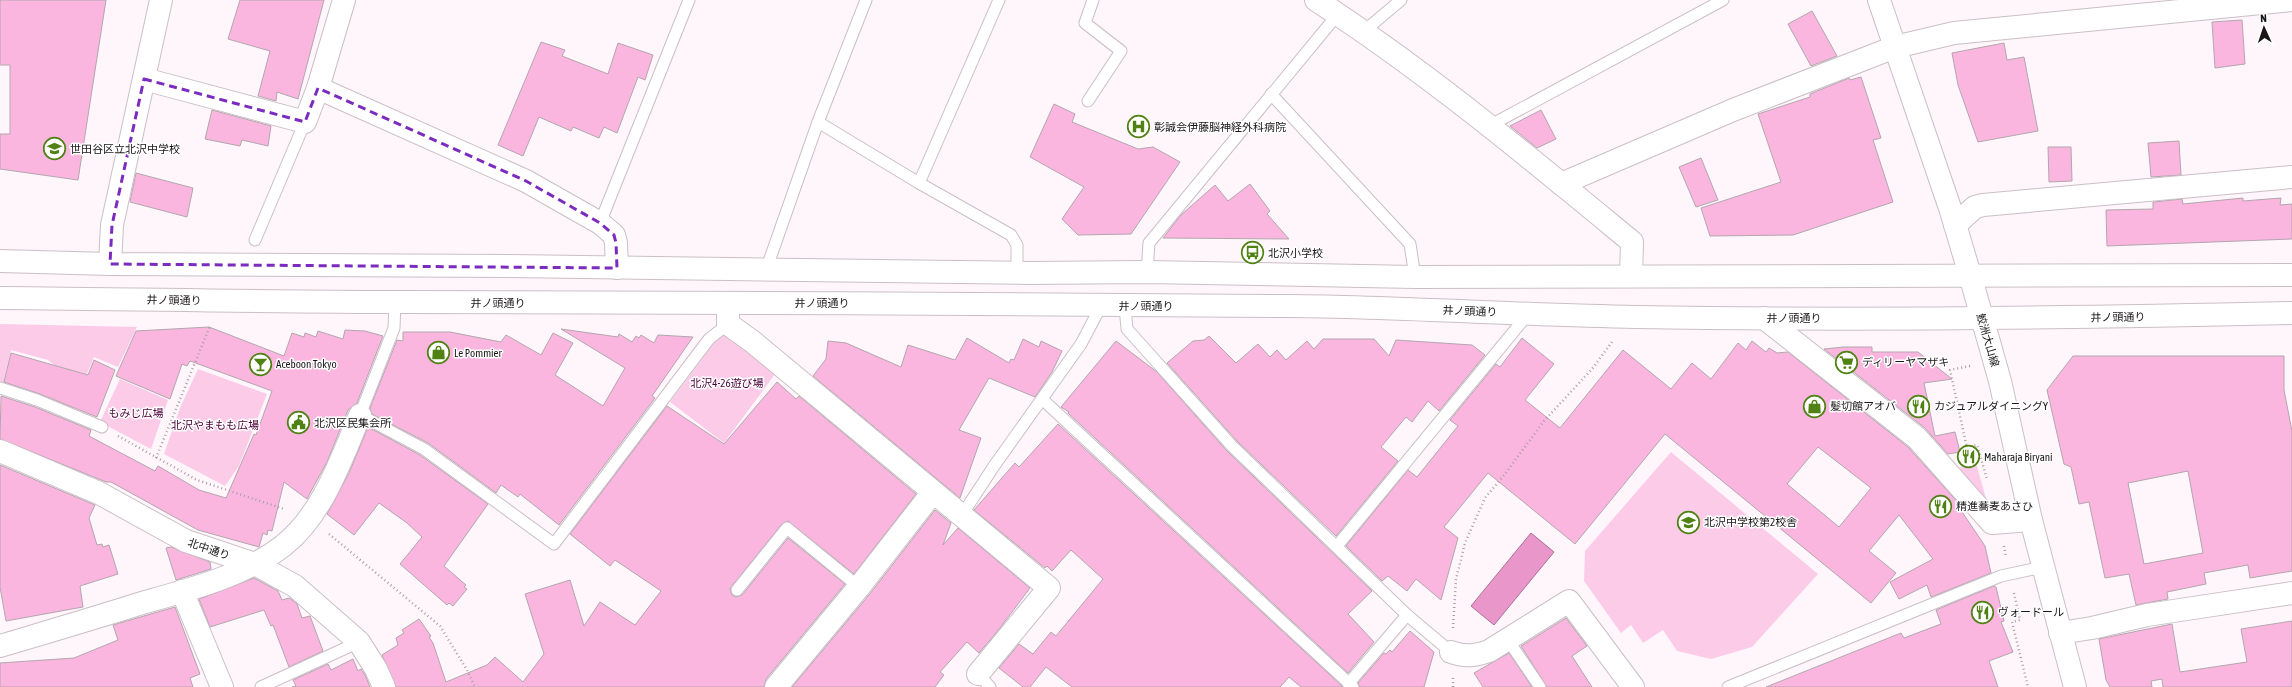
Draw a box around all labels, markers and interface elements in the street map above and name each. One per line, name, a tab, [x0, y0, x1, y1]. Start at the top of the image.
north arrow	[2244, 8, 2284, 48]
text: N	[2260, 12, 2267, 24]
hospital icon: 彰誠会伊藤脳神経外科病院	[1126, 114, 1152, 140]
place label: 彰誠会伊藤脳神経外科病院	[1154, 121, 1286, 133]
school or university icon: 世田谷区立北沢中学校	[41, 136, 67, 162]
place label: 世田谷区立北沢中学校	[70, 143, 180, 155]
bus stop icon: 北沢小学校	[1240, 240, 1266, 266]
place label: 北沢小学校	[1268, 247, 1323, 259]
street label: 井ノ頭通り	[146, 294, 202, 306]
street label: 井ノ頭通り	[471, 297, 526, 309]
street label: 井ノ頭通り	[795, 297, 850, 309]
street label: 井ノ頭通り	[1119, 300, 1174, 312]
street label: 井ノ頭通り	[1442, 304, 1498, 318]
street label: 井ノ頭通り	[2090, 311, 2146, 323]
street label: 井ノ頭通り	[1767, 312, 1822, 324]
street label: 鮫洲大山線	[1975, 312, 2001, 368]
shop icon: Le Pommier	[425, 340, 451, 366]
place label: Le Pommier	[454, 347, 503, 359]
supermarket icon: ディリーヤマザキ	[1834, 349, 1860, 375]
bar icon: Aceboon Tokyo	[248, 351, 274, 377]
place label: ディリーヤマザキ	[1862, 356, 1949, 368]
place label: Aceboon Tokyo	[276, 358, 337, 370]
park label: 北沢4-26遊び場	[690, 377, 764, 389]
shop icon: 髪切館アオバ	[1801, 393, 1827, 419]
restaurant icon: カジュアルダイニングY	[1905, 393, 1931, 419]
place label: 髪切館アオバ	[1830, 400, 1896, 412]
place label: カジュアルダイニングY	[1934, 400, 2048, 412]
park label: もみじ広場	[109, 407, 164, 419]
public building icon: 北沢区民集会所	[286, 410, 312, 436]
place label: 北沢区民集会所	[314, 417, 392, 429]
park label: 北沢やまもも広場	[171, 419, 259, 431]
restaurant icon: Maharaja Biryani	[1956, 444, 1982, 470]
place label: Maharaja Biryani	[1984, 451, 2053, 463]
restaurant icon: 精進蕎麦あさひ	[1927, 493, 1953, 519]
place label: 精進蕎麦あさひ	[1956, 500, 2033, 512]
school or university icon: 北沢中学校第2校舎	[1676, 509, 1702, 535]
place label: 北沢中学校第2校舎	[1704, 516, 1797, 528]
street label: 北中通り	[186, 536, 232, 562]
restaurant icon: ヴォードール	[1970, 599, 1996, 625]
place label: ヴォードール	[1998, 606, 2064, 618]

